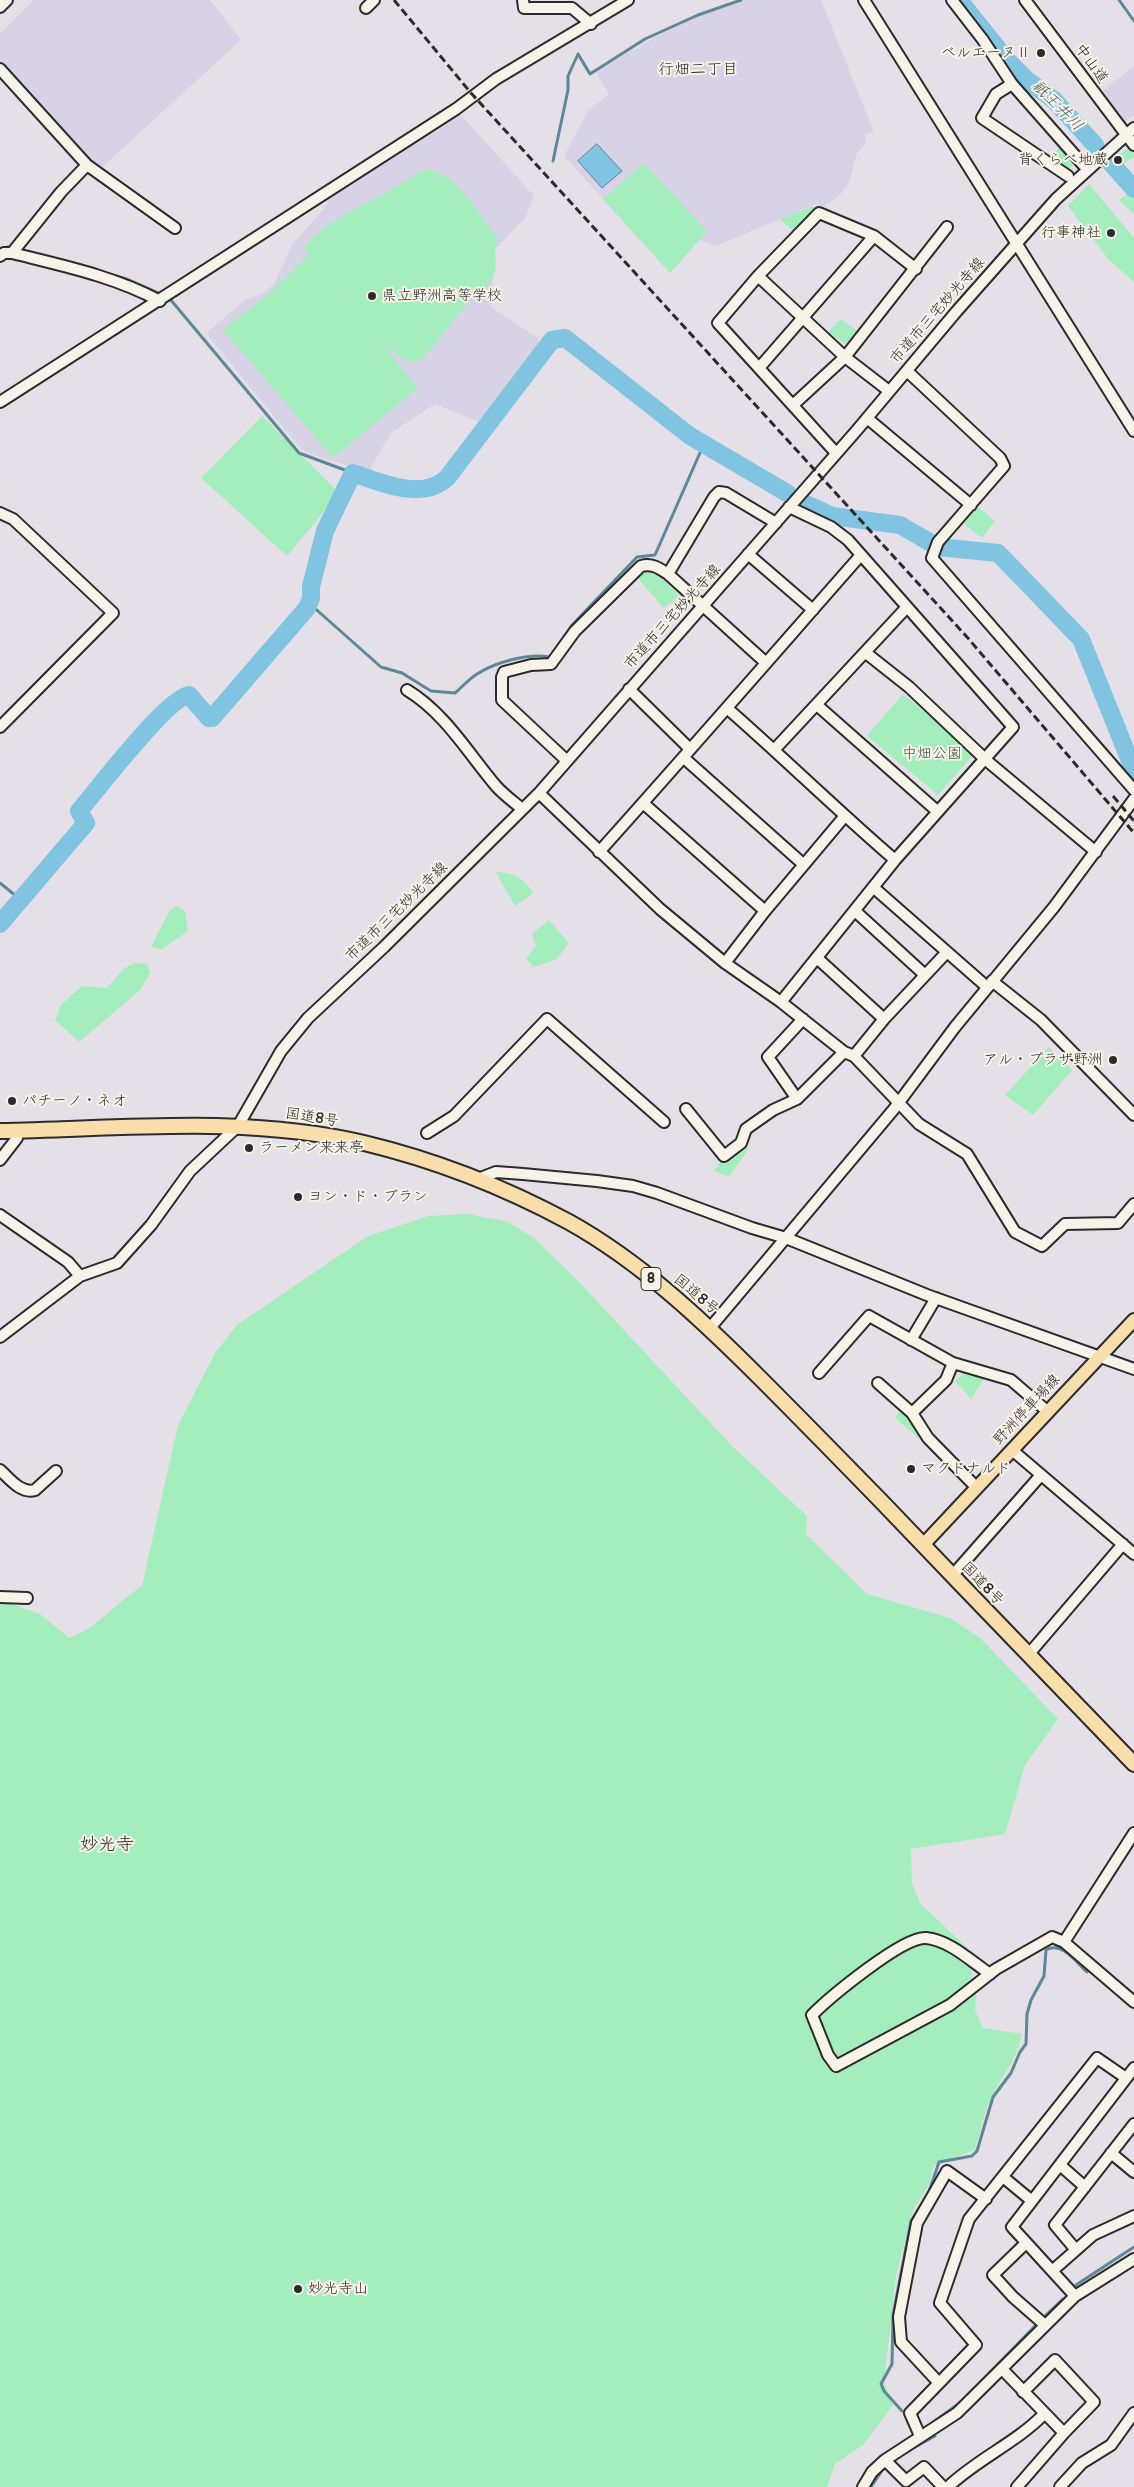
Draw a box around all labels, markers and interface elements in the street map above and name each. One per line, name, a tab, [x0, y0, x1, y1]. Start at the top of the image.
street label: 中山道	[1070, 41, 1112, 87]
place label: ベルエーヌⅡ	[941, 44, 1031, 62]
marker: ベルエーヌⅡ	[1035, 47, 1047, 59]
district label: 行畑二丁目	[658, 60, 738, 80]
water label: 祇王井川	[1028, 77, 1086, 135]
place label: 背くらべ地蔵	[1018, 151, 1108, 169]
marker: 背くらべ地蔵	[1112, 154, 1124, 166]
place label: 行事神社	[1041, 224, 1101, 242]
marker: 行事神社	[1105, 227, 1117, 239]
street label: 市道市三宅妙光寺線	[887, 254, 989, 368]
place label: 県立野洲高等学校	[382, 287, 502, 305]
marker: 県立野洲高等学校	[366, 290, 378, 302]
street label: 市道市三宅妙光寺線	[621, 561, 725, 673]
park label: 中畑公園	[902, 745, 962, 763]
street label: 市道市三宅妙光寺線	[342, 859, 452, 965]
place label: アル・プラザ野洲	[983, 1051, 1103, 1069]
marker: アル・プラザ野洲	[1107, 1054, 1119, 1066]
place label: パチーノ・ネオ	[22, 1092, 127, 1110]
marker: パチーノ・ネオ	[6, 1095, 18, 1107]
street label: 国道8号	[284, 1105, 340, 1131]
place label: ラーメン来来亭	[259, 1139, 364, 1157]
marker: ラーメン来来亭	[243, 1142, 255, 1154]
place label: ヨン・ド・ブラン	[308, 1188, 428, 1206]
marker: ヨン・ド・ブラン	[292, 1191, 304, 1203]
road number: 8	[641, 1268, 661, 1290]
street label: 国道8号	[670, 1271, 722, 1319]
street label: 野洲停車場線	[990, 1371, 1064, 1449]
place label: マクドナルド	[921, 1460, 1011, 1478]
marker: マクドナルド	[905, 1463, 917, 1475]
street label: 国道8号	[957, 1558, 1007, 1610]
district label: 妙光寺	[80, 1834, 134, 1856]
place label: 妙光寺山	[308, 2280, 368, 2298]
marker: 妙光寺山	[292, 2283, 304, 2295]

